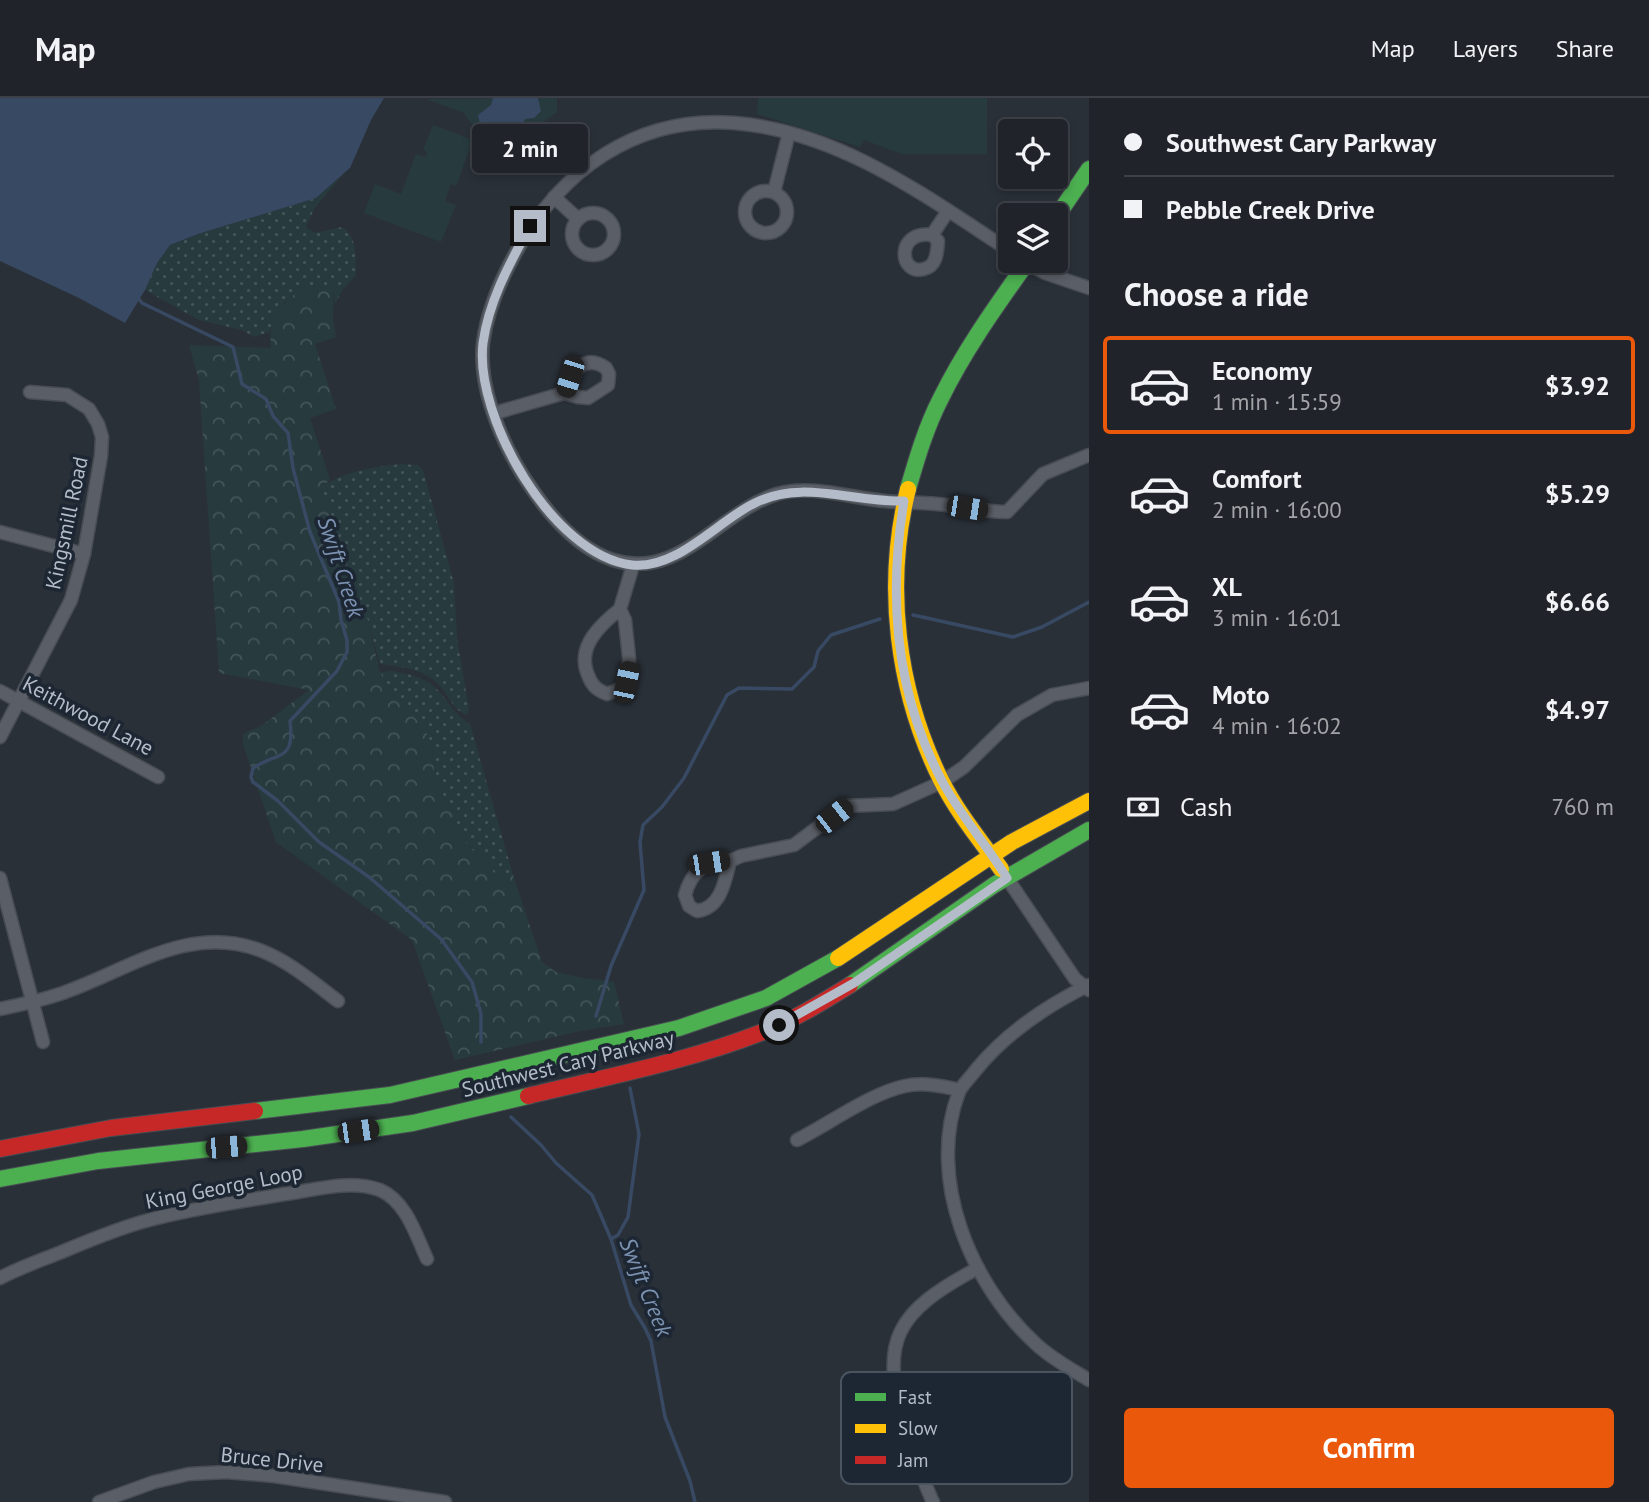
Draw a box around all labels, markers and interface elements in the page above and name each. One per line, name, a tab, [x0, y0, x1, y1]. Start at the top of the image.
text: Map	[35, 27, 96, 70]
text: Map	[1371, 33, 1415, 64]
text: Layers	[1453, 33, 1518, 64]
text: Share	[1556, 33, 1614, 64]
map controls	[998, 119, 1068, 273]
button: locate	[998, 119, 1068, 189]
callout: 2 min	[472, 124, 588, 174]
text: Southwest Cary Parkway	[1166, 126, 1436, 159]
text: 2 min	[502, 134, 558, 163]
text: Pebble Creek Drive	[1166, 193, 1375, 226]
button: layers	[998, 203, 1068, 273]
route end	[514, 210, 546, 242]
text: Choose a ride	[1124, 273, 1309, 315]
car	[554, 354, 587, 400]
icon: car	[1128, 354, 1191, 417]
text: Economy	[1212, 354, 1312, 387]
text: $3.92	[1545, 369, 1610, 402]
text: 1 min · 15:59	[1212, 387, 1342, 416]
street label: Kingsmill Road	[39, 454, 94, 592]
icon: car	[1128, 462, 1191, 525]
text: Comfort	[1212, 462, 1302, 495]
text: $5.29	[1545, 477, 1610, 510]
car	[945, 494, 990, 522]
text: 2 min · 16:00	[1212, 495, 1342, 524]
water label: Swift Creek	[312, 513, 372, 623]
icon: car	[1128, 570, 1191, 633]
text: XL	[1212, 570, 1242, 603]
text: $6.66	[1545, 585, 1610, 618]
text: 3 min · 16:01	[1212, 603, 1342, 632]
car	[612, 659, 641, 705]
street label: Keithwood Lane	[18, 670, 158, 761]
icon: car	[1128, 678, 1191, 741]
text: Moto	[1212, 678, 1270, 711]
text: $4.97	[1545, 693, 1610, 726]
text: 4 min · 16:02	[1212, 711, 1342, 740]
icon: cash	[1124, 788, 1162, 826]
text: Cash	[1180, 790, 1232, 823]
text: 760 m	[1552, 792, 1614, 821]
car	[811, 795, 858, 837]
car	[687, 849, 732, 877]
route start	[763, 1009, 795, 1041]
street label: Southwest Cary Parkway	[459, 1024, 677, 1103]
car	[336, 1118, 381, 1144]
car	[205, 1135, 248, 1159]
street label: King George Loop	[143, 1158, 305, 1215]
water label: Swift Creek	[613, 1233, 680, 1342]
legend	[841, 1372, 1072, 1484]
text: Fast	[898, 1385, 932, 1409]
button: Confirm	[1124, 1408, 1614, 1488]
text: Slow	[898, 1416, 938, 1440]
street label: Bruce Drive	[219, 1441, 325, 1478]
text: Jam	[897, 1448, 928, 1472]

